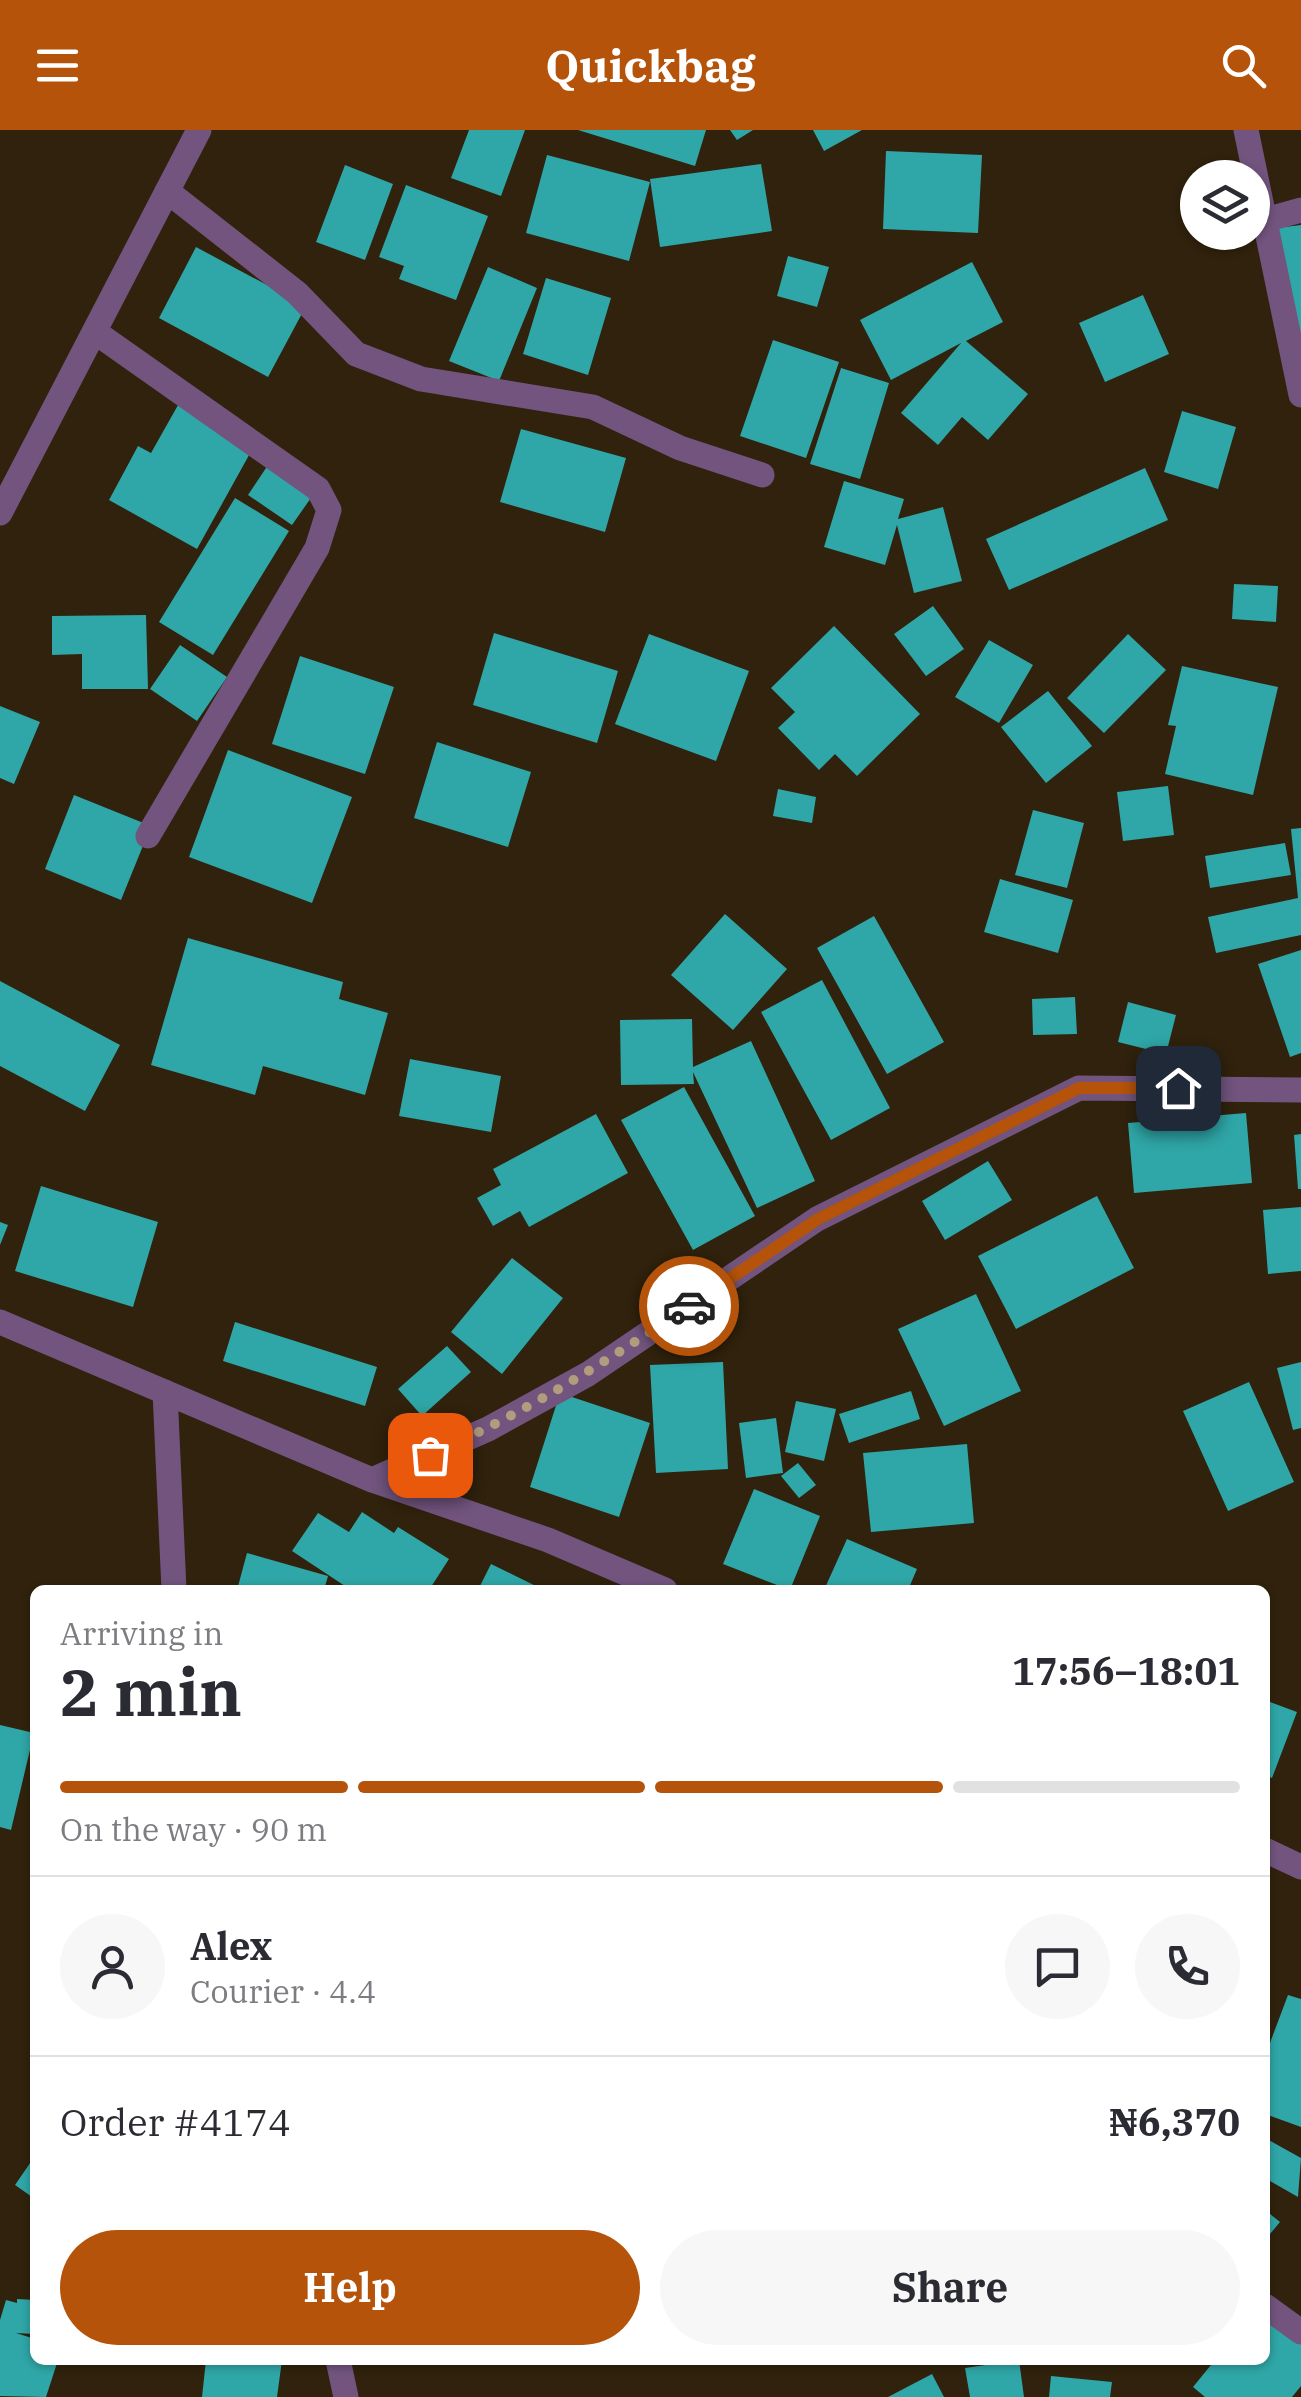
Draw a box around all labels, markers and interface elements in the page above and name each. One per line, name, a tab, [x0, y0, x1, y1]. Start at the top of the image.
text: Quickbag	[545, 36, 756, 94]
icon: menu	[30, 38, 85, 93]
icon: search	[1216, 38, 1271, 93]
map controls	[1180, 160, 1270, 250]
button: layers	[1180, 160, 1270, 250]
pin	[1136, 1046, 1221, 1131]
icon: home	[1151, 1061, 1206, 1116]
courier	[639, 1256, 739, 1356]
icon: car	[662, 1279, 717, 1334]
pin	[388, 1413, 473, 1498]
icon: bag	[403, 1428, 458, 1483]
text: Arriving in	[60, 1612, 223, 1654]
text: 17:56–18:01	[1012, 1646, 1240, 1695]
text: 2 min	[60, 1649, 242, 1734]
text: On the way · 90 m	[60, 1808, 327, 1850]
button: person	[60, 1914, 165, 2019]
button: chat	[1005, 1914, 1110, 2019]
button: phone	[1135, 1914, 1240, 2019]
text: Alex	[190, 1921, 272, 1970]
text: Courier · 4.4	[190, 1970, 376, 2012]
text: Order #4174	[60, 2097, 291, 2146]
text: ₦6,370	[1109, 2097, 1240, 2146]
button: Help	[60, 2230, 640, 2345]
button: Share	[660, 2230, 1240, 2345]

